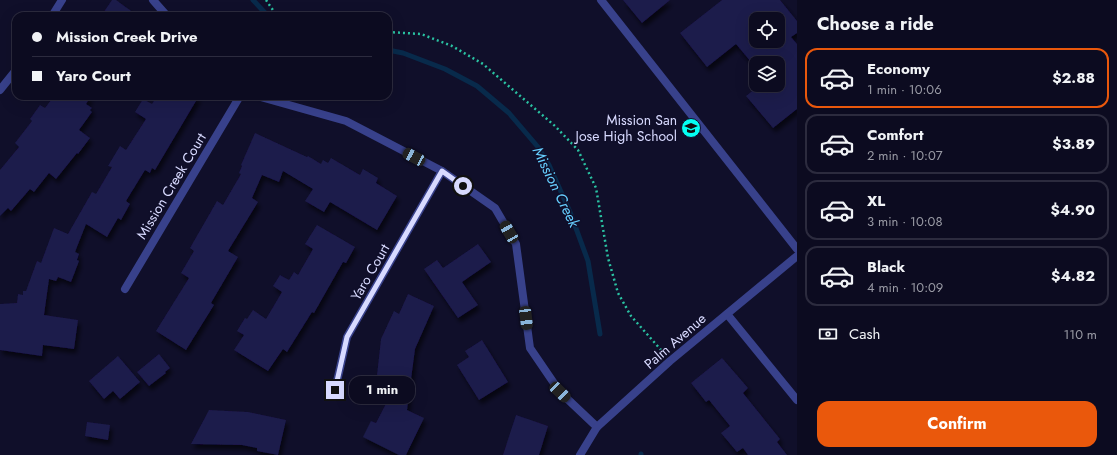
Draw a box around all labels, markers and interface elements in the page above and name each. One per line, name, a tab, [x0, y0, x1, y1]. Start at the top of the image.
text: Choose a ride	[817, 11, 934, 37]
map controls	[749, 12, 785, 92]
button: locate	[749, 12, 785, 48]
text: Mission Creek Drive	[56, 26, 198, 48]
button: layers	[749, 56, 785, 92]
text: Economy	[867, 58, 930, 80]
icon: car	[819, 60, 855, 96]
text: Yaro Court	[56, 65, 131, 87]
text: $2.88	[1052, 67, 1095, 89]
text: 1 min · 10:06	[867, 80, 942, 99]
place label: Mission San Jose High School	[574, 110, 677, 146]
school or university icon: Mission San Jose High School	[680, 117, 702, 139]
text: Comfort	[867, 124, 924, 146]
icon: car	[819, 126, 855, 162]
street label: Mission Creek Court	[131, 129, 211, 243]
text: $3.89	[1052, 133, 1095, 155]
water label: Mission Creek	[527, 143, 585, 232]
car	[401, 146, 427, 168]
text: 2 min · 10:07	[867, 146, 943, 165]
route start	[454, 177, 472, 195]
text: XL	[867, 190, 885, 212]
icon: car	[819, 192, 855, 228]
text: $4.90	[1050, 199, 1095, 221]
text: 3 min · 10:08	[867, 212, 943, 231]
car	[498, 219, 520, 245]
street label: Yaro Court	[346, 239, 395, 304]
text: Black	[867, 256, 905, 278]
icon: car	[819, 258, 855, 294]
text: $4.82	[1051, 265, 1095, 287]
text: 4 min · 10:09	[867, 278, 943, 297]
car	[519, 305, 533, 331]
street label: Palm Avenue	[640, 309, 710, 373]
icon: cash	[817, 323, 839, 345]
text: Cash	[849, 323, 880, 345]
text: 110 m	[1063, 325, 1097, 344]
callout: 1 min	[349, 376, 415, 404]
car	[547, 379, 573, 405]
text: 1 min	[366, 380, 398, 399]
route end	[326, 381, 344, 399]
button: Confirm	[817, 401, 1097, 447]

